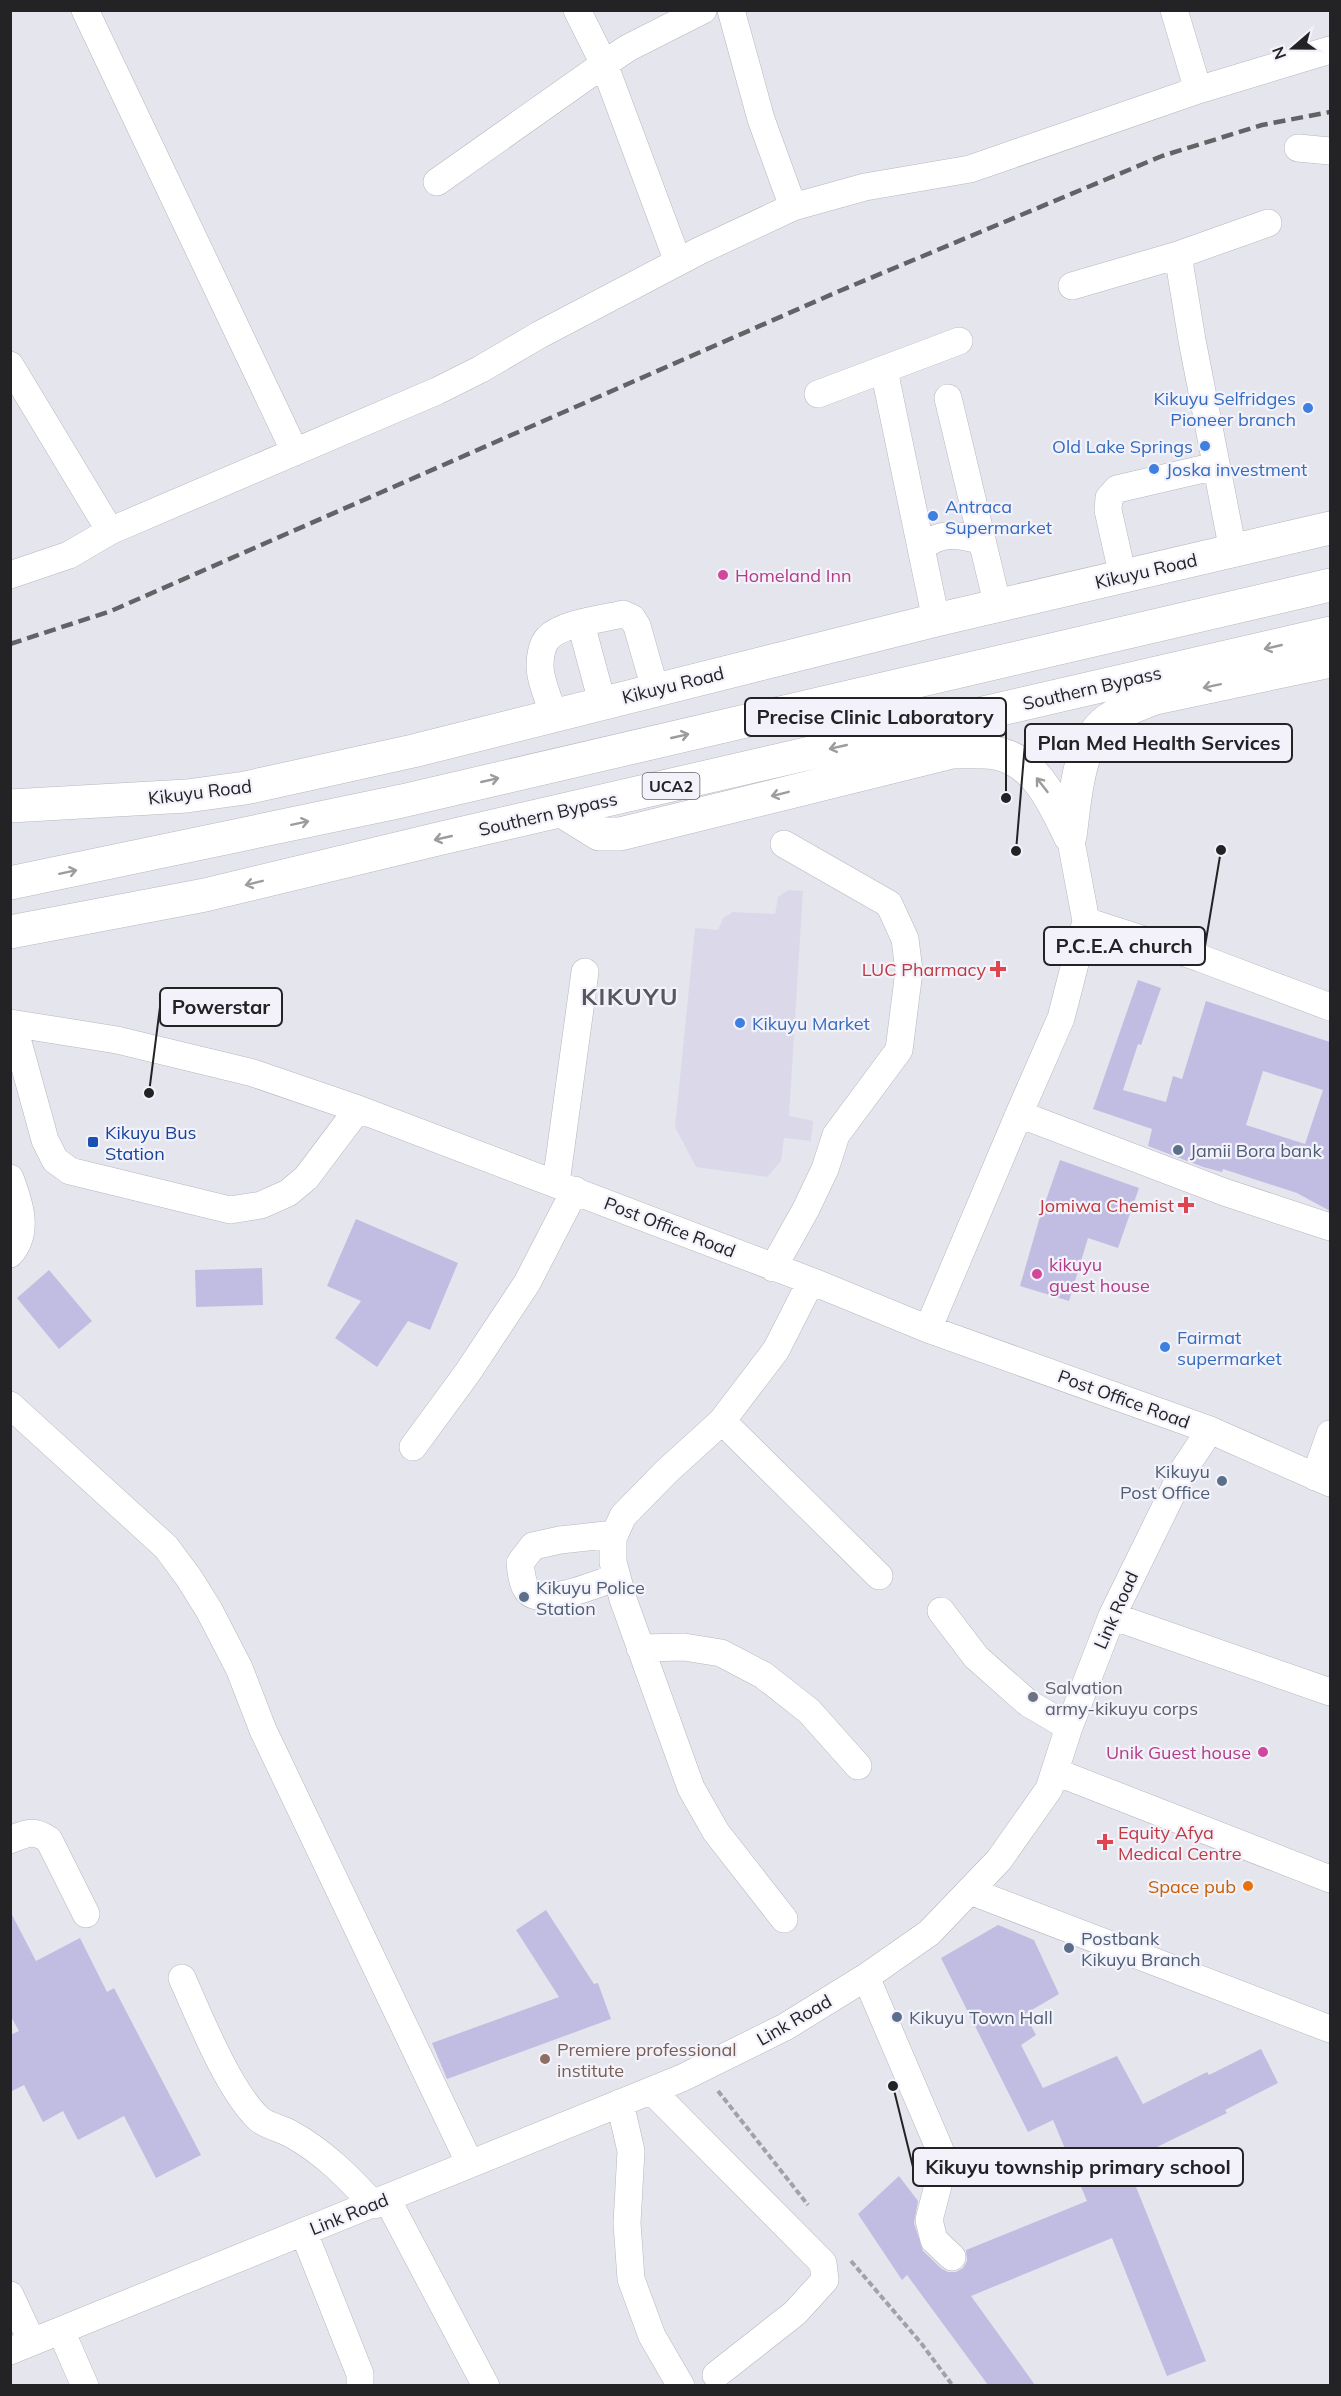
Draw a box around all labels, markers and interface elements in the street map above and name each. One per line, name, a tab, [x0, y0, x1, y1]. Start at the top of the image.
north arrow	[1263, 18, 1323, 78]
text: N	[1267, 44, 1290, 62]
place label: Kikuyu Selfridges Pioneer branch	[1153, 387, 1296, 431]
marker: Kikuyu Selfridges Pioneer branch	[1301, 401, 1315, 415]
place label: Old Lake Springs	[1052, 435, 1193, 458]
marker: Old Lake Springs	[1198, 439, 1212, 453]
place label: Joska investment	[1166, 458, 1307, 481]
marker: Joska investment	[1147, 462, 1161, 476]
place label: Antraca Supermarket	[945, 495, 1052, 539]
marker: Antraca Supermarket	[926, 509, 940, 523]
street label: Kikuyu Road	[1093, 548, 1199, 594]
place label: Homeland Inn	[735, 564, 852, 587]
marker: Homeland Inn	[716, 568, 730, 582]
one-way arrow	[1264, 641, 1283, 653]
street label: Kikuyu Road	[620, 661, 726, 709]
street label: Southern Bypass	[1020, 661, 1164, 715]
one-way arrow	[1202, 681, 1222, 692]
callout: Precise Clinic Laboratory	[745, 698, 1006, 736]
text: Precise Clinic Laboratory	[756, 704, 994, 729]
callout: Plan Med Health Services	[1025, 724, 1292, 762]
one-way arrow	[670, 730, 689, 742]
text: Plan Med Health Services	[1037, 730, 1281, 755]
one-way arrow	[829, 742, 848, 753]
road number: UCA2	[642, 773, 700, 799]
street label: Kikuyu Road	[147, 774, 253, 810]
one-way arrow	[480, 774, 499, 786]
one-way arrow	[1036, 778, 1049, 794]
street label: Southern Bypass	[476, 787, 620, 841]
one-way arrow	[770, 789, 789, 800]
one-way arrow	[290, 817, 309, 828]
one-way arrow	[434, 832, 453, 844]
one-way arrow	[58, 866, 77, 877]
one-way arrow	[244, 878, 263, 890]
callout: P.C.E.A church	[1044, 927, 1205, 965]
text: P.C.E.A church	[1055, 933, 1193, 958]
place label: LUC Pharmacy	[862, 958, 986, 981]
marker: LUC Pharmacy	[991, 962, 1005, 976]
district label: KIKUYU	[581, 981, 679, 1011]
callout: Powerstar	[160, 988, 282, 1026]
text: Powerstar	[172, 994, 270, 1019]
place label: Kikuyu Market	[752, 1012, 870, 1035]
marker: Kikuyu Market	[733, 1016, 747, 1030]
place label: Kikuyu Bus Station	[105, 1121, 197, 1165]
marker: Kikuyu Bus Station	[86, 1135, 100, 1149]
place label: Jamii Bora bank	[1190, 1139, 1322, 1162]
marker: Jamii Bora bank	[1171, 1143, 1185, 1157]
street label: Post Office Road	[601, 1191, 739, 1263]
place label: Jomiwa Chemist	[1039, 1194, 1174, 1217]
marker: Jomiwa Chemist	[1179, 1198, 1193, 1212]
place label: kikuyu guest house	[1049, 1253, 1150, 1297]
marker: kikuyu guest house	[1030, 1267, 1044, 1281]
place label: Fairmat supermarket	[1177, 1326, 1282, 1370]
marker: Fairmat supermarket	[1158, 1340, 1172, 1354]
street label: Post Office Road	[1055, 1364, 1193, 1434]
place label: Kikuyu Post Office	[1120, 1460, 1210, 1504]
marker: Kikuyu Post Office	[1215, 1474, 1229, 1488]
street label: Link Road	[1089, 1568, 1143, 1652]
place label: Kikuyu Police Station	[536, 1576, 645, 1620]
marker: Kikuyu Police Station	[517, 1590, 531, 1604]
place label: Salvation army-kikuyu corps	[1045, 1676, 1198, 1720]
marker: Salvation army-kikuyu corps	[1026, 1690, 1040, 1704]
place label: Unik Guest house	[1106, 1741, 1251, 1764]
marker: Unik Guest house	[1256, 1745, 1270, 1759]
place label: Equity Afya Medical Centre	[1118, 1821, 1241, 1865]
marker: Equity Afya Medical Centre	[1096, 1833, 1114, 1851]
place label: Space pub	[1148, 1875, 1236, 1898]
marker: Space pub	[1241, 1879, 1255, 1893]
place label: Postbank Kikuyu Branch	[1081, 1927, 1200, 1971]
marker: Postbank Kikuyu Branch	[1062, 1941, 1076, 1955]
street label: Link Road	[752, 1989, 836, 2051]
place label: Kikuyu Town Hall	[909, 2006, 1053, 2029]
marker: Kikuyu Town Hall	[890, 2010, 904, 2024]
place label: Premiere professional institute	[557, 2038, 737, 2082]
marker: Premiere professional institute	[538, 2052, 552, 2066]
callout: Kikuyu township primary school	[913, 2148, 1243, 2186]
text: Kikuyu township primary school	[925, 2154, 1231, 2179]
street label: Link Road	[306, 2188, 392, 2240]

